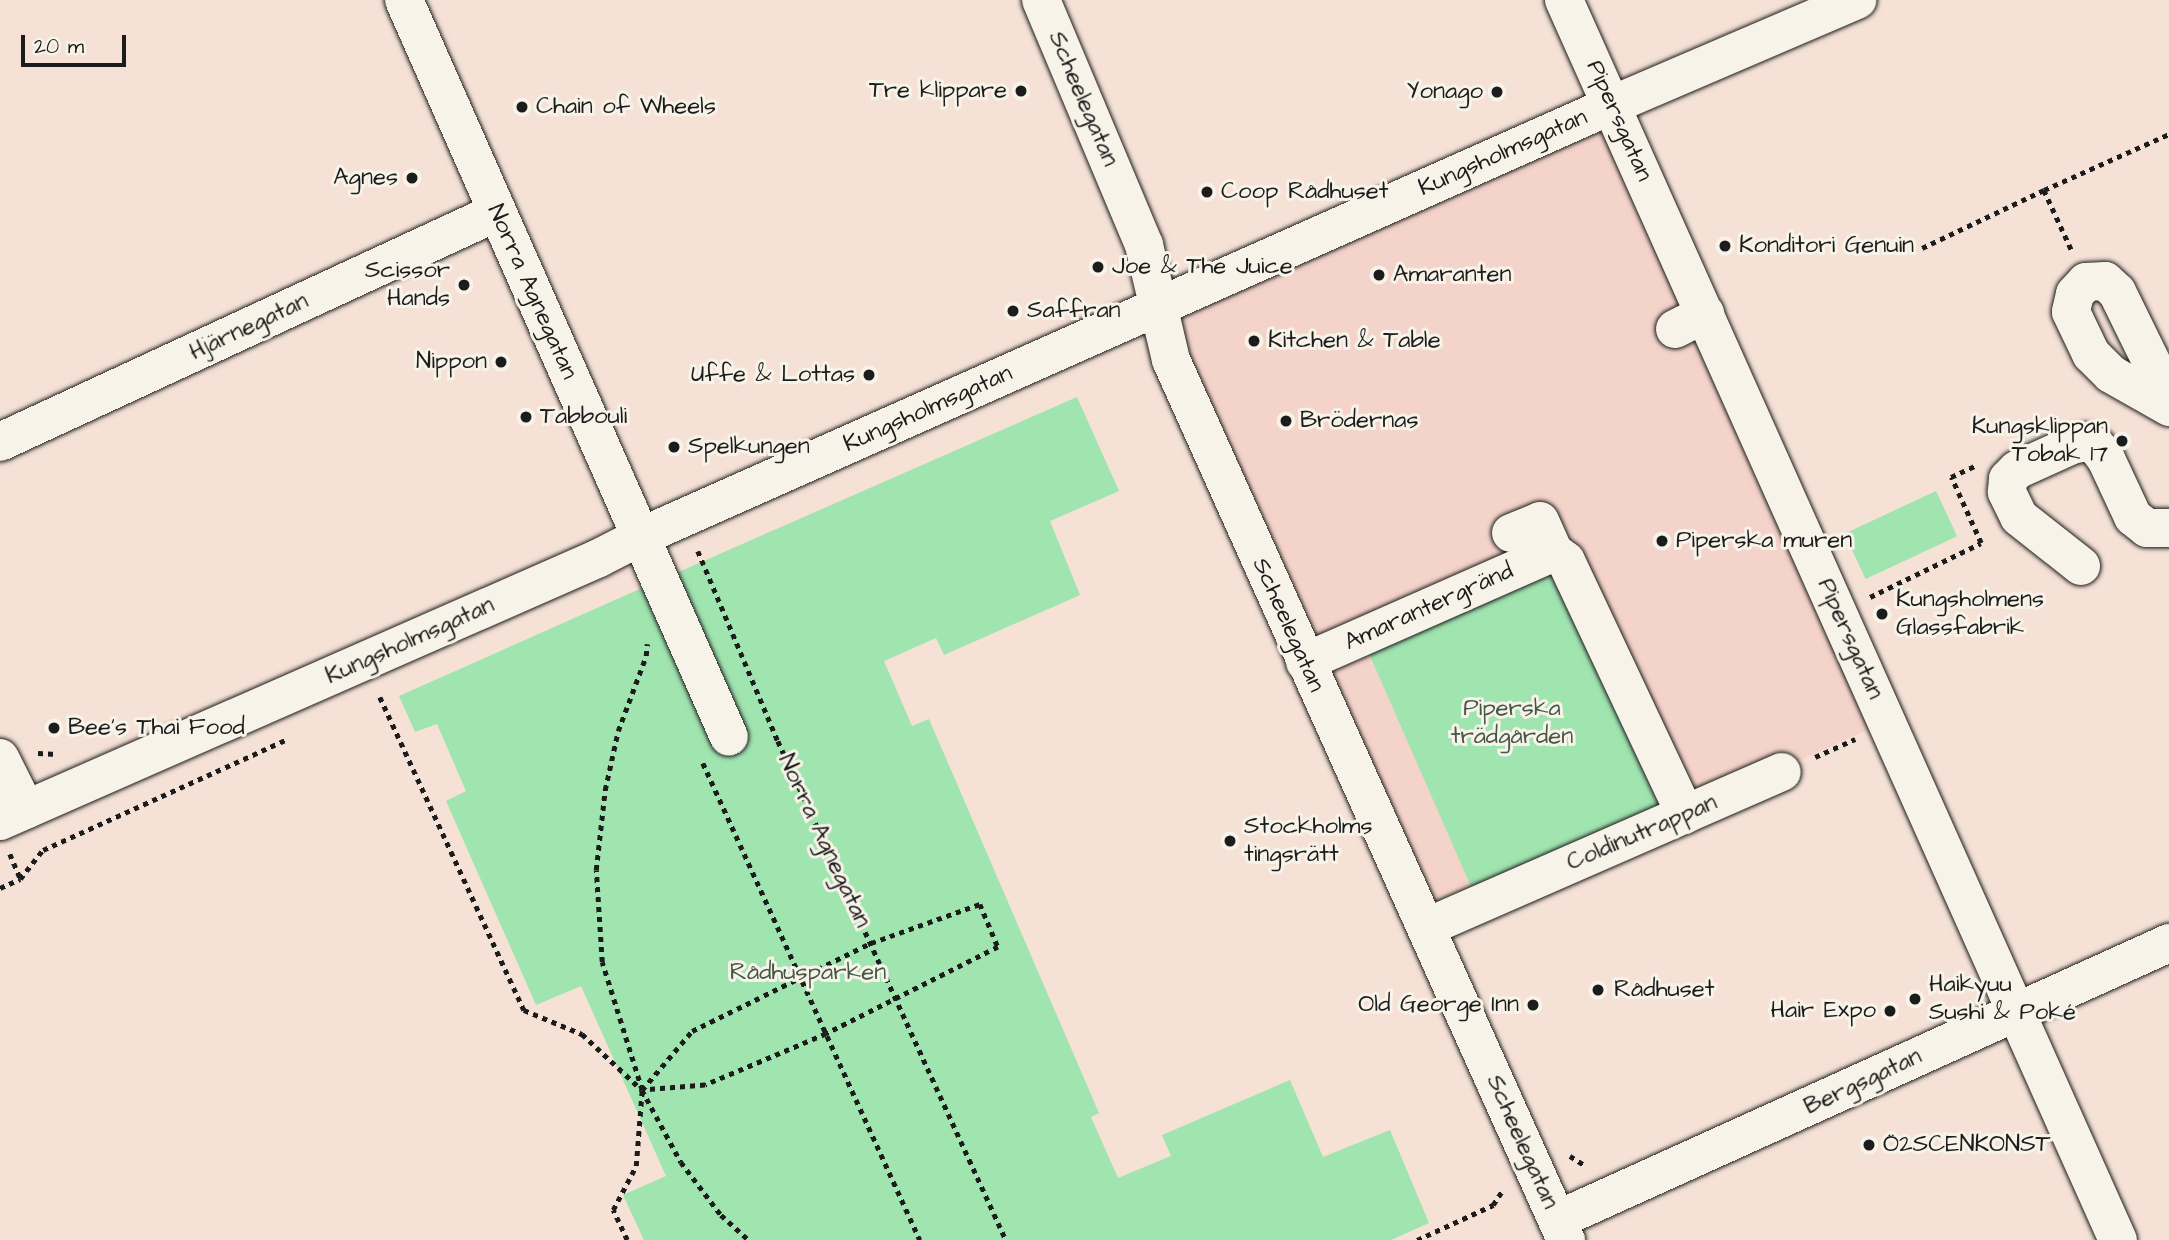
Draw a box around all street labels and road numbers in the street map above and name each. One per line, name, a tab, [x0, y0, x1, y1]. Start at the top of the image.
street label: Scheelegatan	[1042, 27, 1124, 171]
street label: Pipersgatan	[1580, 56, 1658, 186]
street label: Kungsholmsgatan	[1414, 103, 1592, 203]
street label: Norra Agnegatan	[481, 200, 583, 384]
street label: Hjärnegatan	[185, 287, 313, 367]
street label: Kungsholmsgatan	[839, 359, 1017, 459]
street label: Scheelegatan	[1246, 553, 1330, 697]
street label: Amarantergränd	[1340, 557, 1518, 657]
street label: Pipersgatan	[1811, 574, 1889, 704]
street label: Kungsholmsgatan	[321, 591, 499, 691]
street label: Norra Agnegatan	[771, 750, 877, 932]
street label: Coldinutrappan	[1563, 788, 1721, 878]
street label: Bergsgatan	[1800, 1042, 1926, 1122]
street label: Scheelegatan	[1480, 1070, 1564, 1214]

